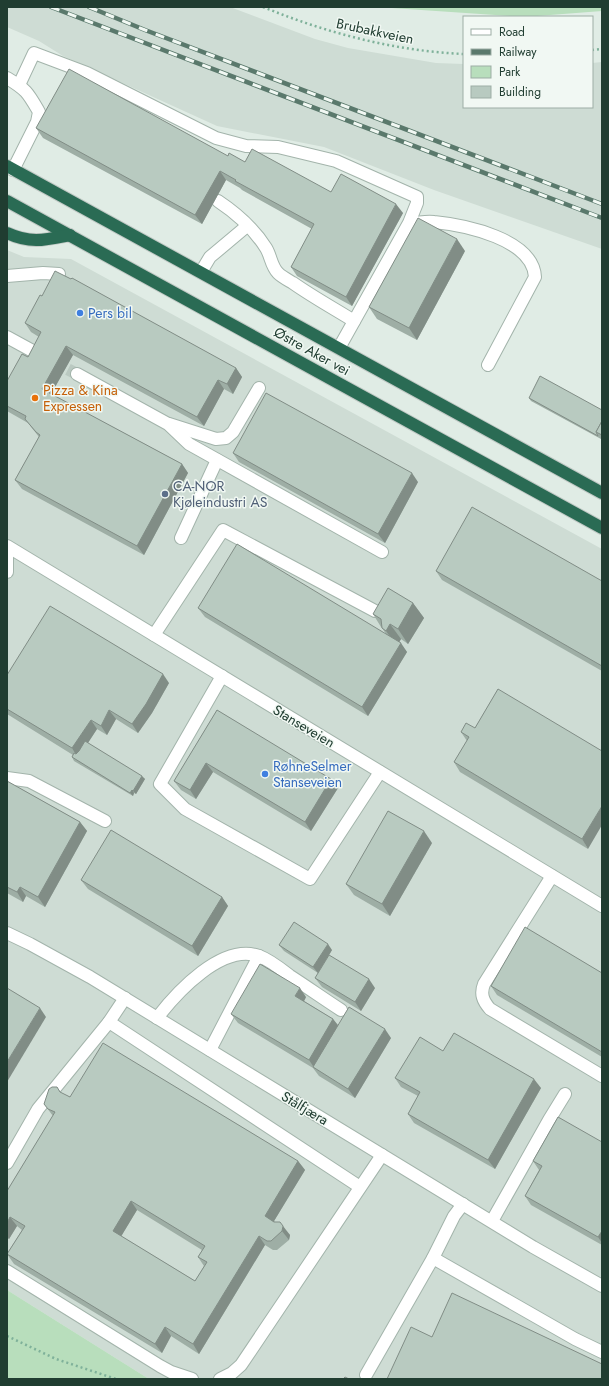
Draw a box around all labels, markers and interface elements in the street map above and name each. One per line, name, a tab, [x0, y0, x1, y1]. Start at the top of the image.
street label: Brubakkveien	[334, 13, 416, 49]
legend	[463, 16, 593, 108]
text: Road	[499, 23, 525, 41]
text: Railway	[499, 43, 537, 61]
text: Park	[499, 63, 521, 81]
text: Building	[499, 83, 541, 101]
place label: Pers bil	[88, 303, 132, 323]
marker: Pers bil	[75, 308, 85, 318]
street label: Østre Aker vei	[270, 322, 354, 380]
place label: Pizza & Kina Expressen	[43, 380, 118, 416]
marker: Pizza & Kina Expressen	[30, 393, 40, 403]
place label: CA-NOR Kjøleindustri AS	[173, 476, 268, 512]
marker: CA-NOR Kjøleindustri AS	[160, 489, 170, 499]
street label: Stanseveien	[269, 700, 339, 752]
place label: RøhneSelmer Stanseveien	[273, 756, 352, 792]
marker: RøhneSelmer Stanseveien	[260, 769, 270, 779]
street label: Stålfjæra	[278, 1086, 332, 1130]

